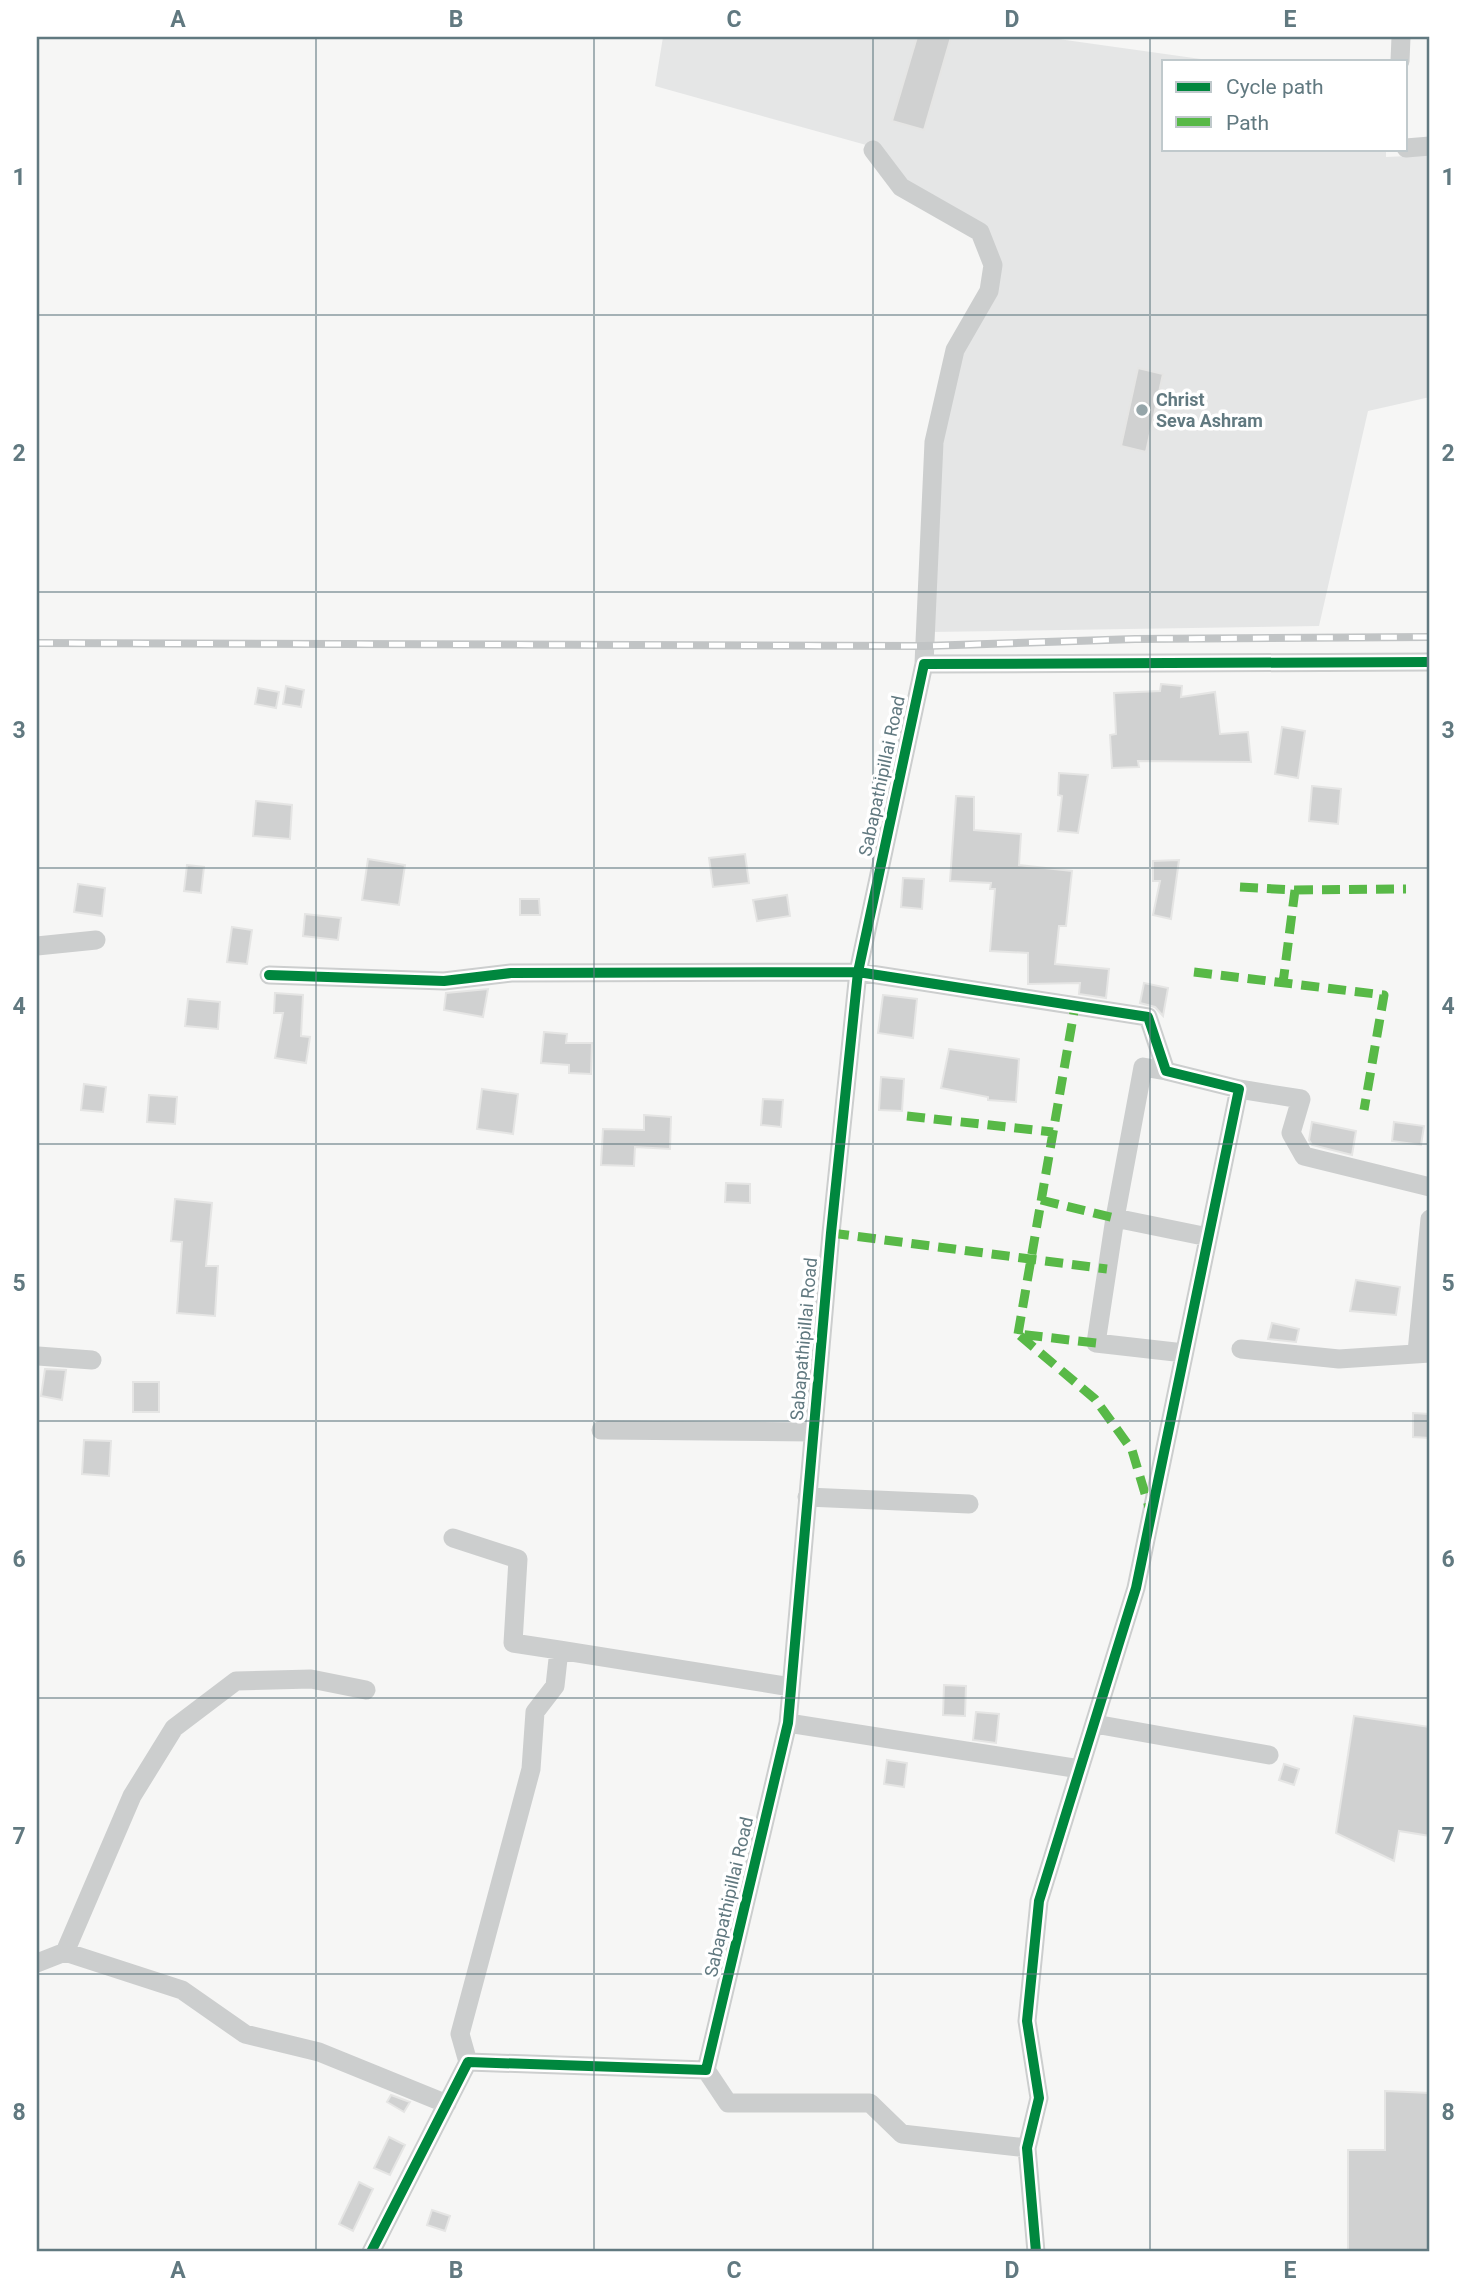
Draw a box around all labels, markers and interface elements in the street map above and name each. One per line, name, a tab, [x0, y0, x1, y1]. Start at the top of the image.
text: A	[170, 6, 186, 33]
text: B	[449, 6, 463, 33]
text: C	[726, 6, 742, 33]
text: D	[1005, 6, 1019, 33]
text: E	[1284, 6, 1297, 33]
legend	[1162, 60, 1408, 150]
text: Cycle path	[1226, 75, 1324, 99]
text: Path	[1226, 111, 1269, 135]
text: 1	[12, 164, 26, 191]
text: 1	[1441, 164, 1455, 191]
place label: Christ Seva Ashram	[1156, 389, 1263, 431]
marker: Christ Seva Ashram	[1134, 402, 1150, 418]
text: 2	[12, 440, 26, 467]
text: 2	[1441, 440, 1455, 467]
street label: Sabapathipillai Road	[854, 694, 909, 858]
text: 3	[12, 717, 26, 744]
text: 3	[1441, 717, 1455, 744]
text: 4	[12, 993, 26, 1020]
text: 4	[1441, 993, 1455, 1020]
street label: Sabapathipillai Road	[786, 1257, 821, 1421]
text: 5	[12, 1270, 26, 1297]
text: 5	[1441, 1270, 1455, 1297]
text: 6	[12, 1546, 26, 1573]
text: 6	[1441, 1546, 1455, 1573]
street label: Sabapathipillai Road	[700, 1815, 757, 1979]
text: 7	[12, 1823, 26, 1850]
text: 7	[1441, 1823, 1455, 1850]
text: 8	[12, 2099, 26, 2126]
text: 8	[1441, 2099, 1455, 2126]
text: A	[170, 2257, 186, 2284]
text: B	[449, 2257, 463, 2284]
text: C	[726, 2257, 742, 2284]
text: D	[1005, 2257, 1019, 2284]
text: E	[1284, 2257, 1297, 2284]

